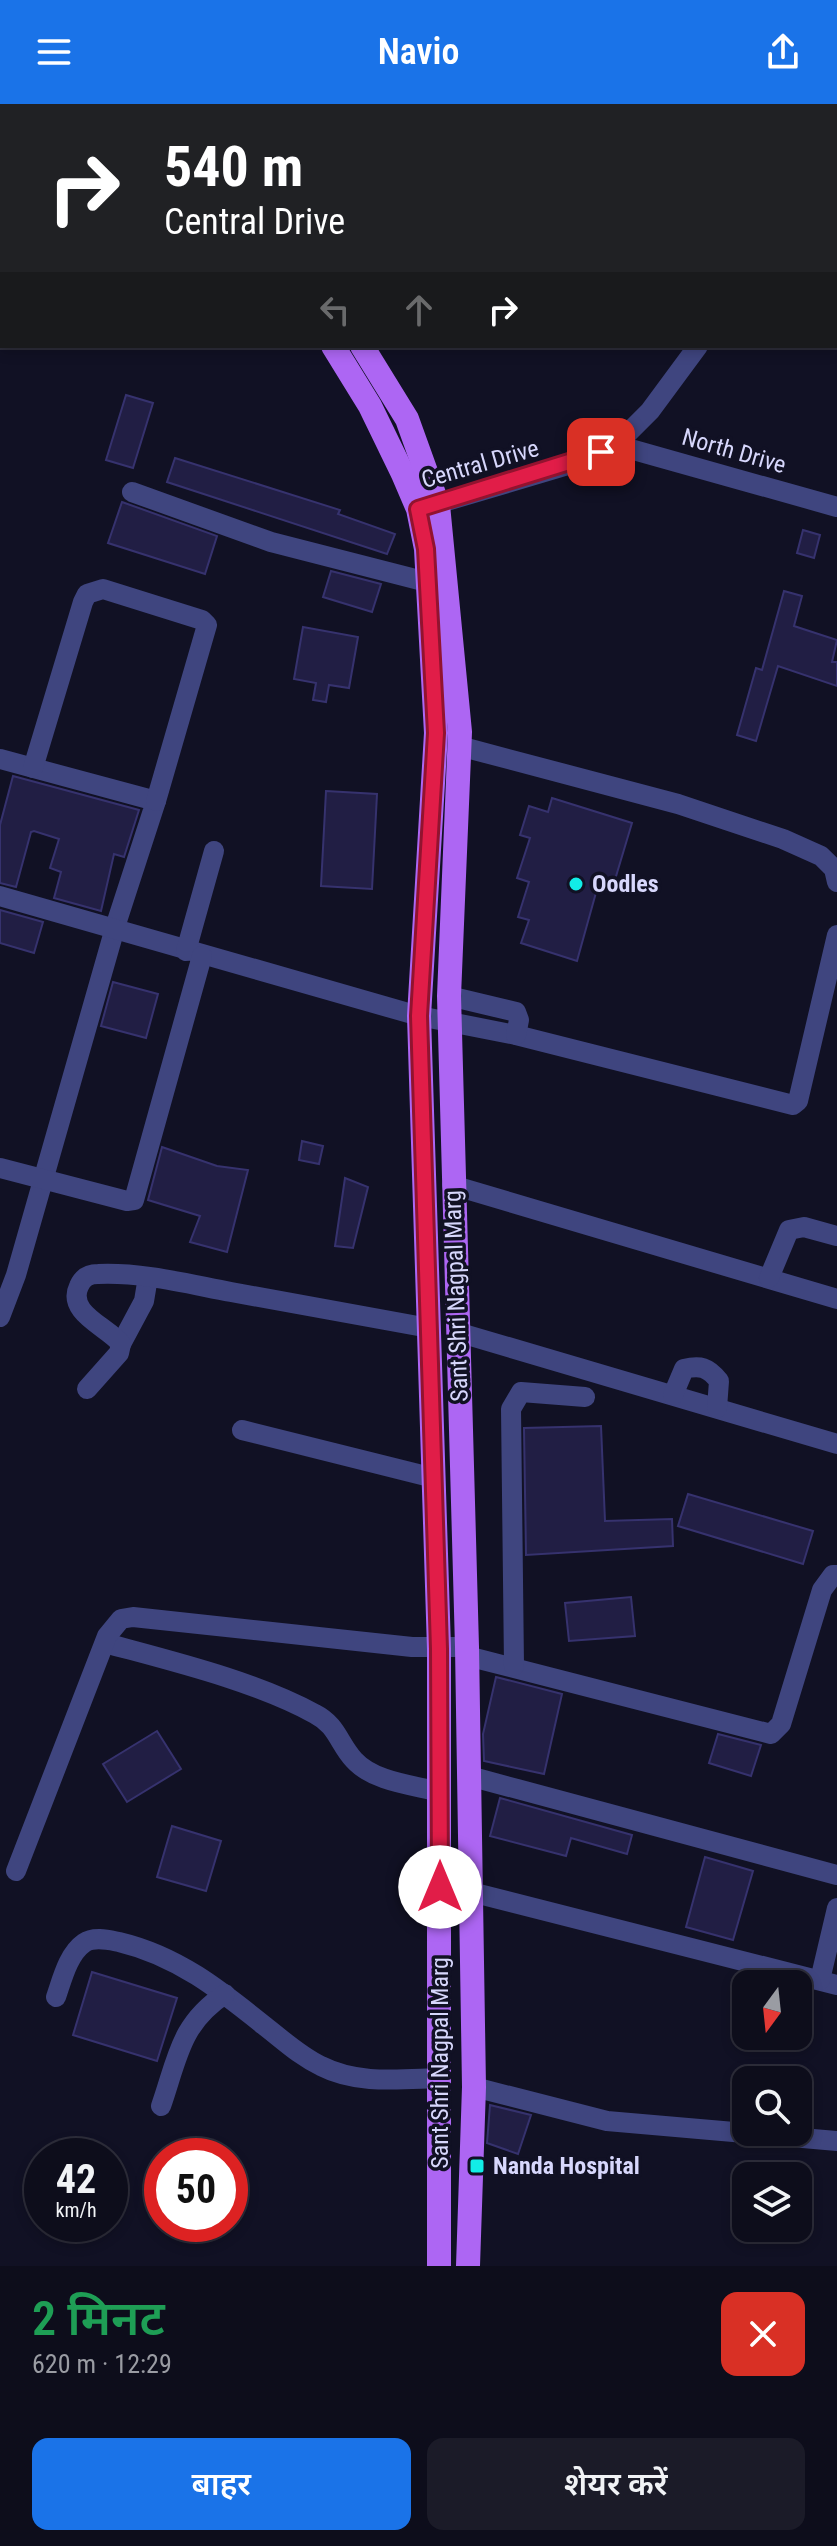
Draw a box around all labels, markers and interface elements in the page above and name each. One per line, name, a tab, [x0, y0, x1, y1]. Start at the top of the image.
icon: menu	[32, 30, 76, 74]
icon: share	[761, 30, 805, 74]
text: Navio	[378, 31, 459, 73]
text: 540 m	[164, 134, 303, 200]
icon: right	[32, 136, 136, 240]
text: Central Drive	[164, 201, 345, 243]
icon: left	[313, 288, 357, 332]
icon: ahead	[397, 288, 441, 332]
icon: right	[481, 288, 525, 332]
pin	[567, 418, 635, 486]
street label: North Drive	[679, 423, 789, 479]
icon: arrive	[579, 430, 623, 474]
street label: Central Drive	[418, 434, 542, 494]
place label: Oodles	[592, 870, 659, 898]
marker: Oodles	[567, 875, 585, 893]
street label: Sant Shri Nagpal Marg	[438, 1190, 474, 1402]
position arrow	[398, 1845, 482, 1929]
street label: Sant Shri Nagpal Marg	[426, 1957, 454, 2169]
north arrow	[732, 1970, 812, 2050]
map controls	[732, 1970, 812, 2242]
button: search	[732, 2066, 812, 2146]
speed limit sign: 50	[144, 2138, 248, 2242]
place label: Nanda Hospital	[493, 2152, 640, 2180]
text: 42	[56, 2156, 96, 2203]
marker: Nanda Hospital	[468, 2157, 486, 2175]
button: layers	[732, 2162, 812, 2242]
text: km/h	[55, 2198, 97, 2222]
text: 2 मिनट	[32, 2290, 165, 2347]
button: close	[721, 2292, 805, 2376]
text: 620 m · 12:29	[32, 2349, 172, 2379]
button: बाहर	[32, 2438, 411, 2530]
button: शेयर करें	[427, 2438, 805, 2530]

